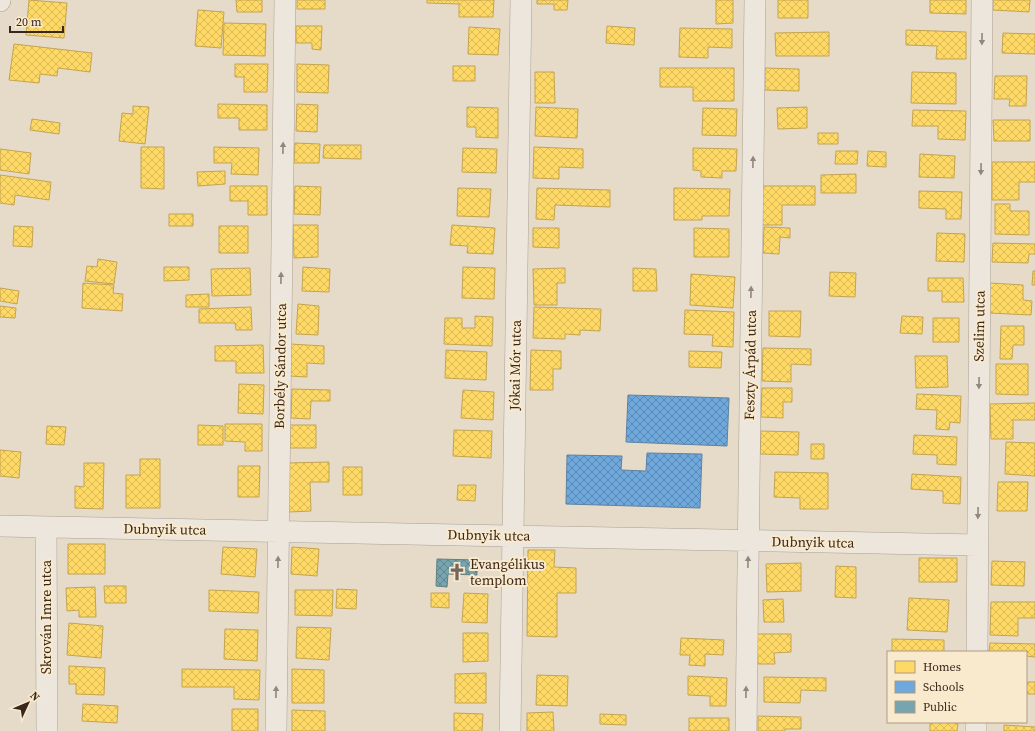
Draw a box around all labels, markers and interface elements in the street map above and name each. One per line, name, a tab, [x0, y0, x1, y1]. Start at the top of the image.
scale bar	[10, 8, 63, 34]
text: 20 m	[16, 14, 42, 30]
one-way arrow	[979, 33, 985, 46]
one-way arrow	[280, 141, 286, 154]
one-way arrow	[750, 155, 756, 168]
one-way arrow	[978, 163, 984, 176]
one-way arrow	[278, 272, 285, 284]
one-way arrow	[748, 285, 754, 298]
street label: Szelim utca	[968, 289, 990, 362]
street label: Borbély Sándor utca	[269, 302, 291, 429]
street label: Feszty Árpád utca	[739, 309, 761, 420]
street label: Jókai Mór utca	[504, 319, 526, 411]
one-way arrow	[976, 377, 982, 390]
one-way arrow	[975, 507, 981, 520]
street label: Dubnyik utca	[123, 518, 208, 540]
street label: Dubnyik utca	[447, 524, 532, 546]
street label: Dubnyik utca	[771, 531, 856, 553]
place label: Evangélikus templom	[470, 554, 545, 590]
one-way arrow	[275, 555, 281, 568]
one-way arrow	[745, 555, 751, 568]
street label: Skrován Imre utca	[36, 559, 56, 674]
church icon: Evangélikus templom	[447, 562, 467, 582]
legend	[887, 651, 1027, 723]
text: Homes	[923, 659, 961, 675]
text: Schools	[923, 679, 964, 695]
north arrow	[8, 683, 48, 723]
one-way arrow	[273, 685, 279, 698]
one-way arrow	[743, 685, 749, 698]
text: N	[27, 688, 43, 704]
text: Public	[923, 699, 957, 715]

